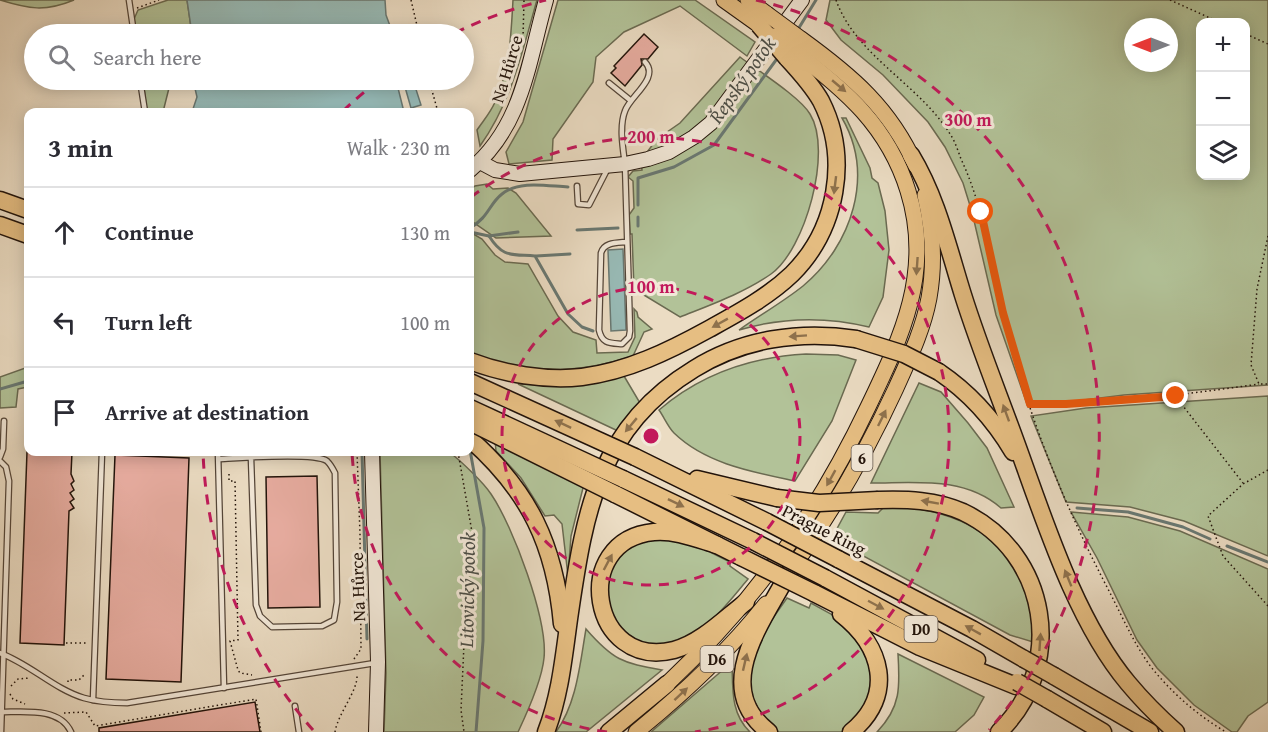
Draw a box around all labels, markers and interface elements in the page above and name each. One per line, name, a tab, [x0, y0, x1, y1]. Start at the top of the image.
north arrow	[1124, 18, 1178, 72]
map controls	[1196, 18, 1250, 180]
button: +	[1196, 18, 1250, 72]
search box	[24, 24, 474, 90]
water label: Řepský potok	[700, 30, 783, 130]
street label: Na Hůrce	[483, 32, 530, 106]
icon: search	[45, 41, 78, 74]
text: Search here	[93, 41, 202, 73]
button: −	[1196, 72, 1250, 126]
one-way arrow	[831, 80, 847, 93]
text: 300 m	[944, 106, 992, 133]
text: 200 m	[627, 123, 675, 150]
button: layers	[1196, 126, 1250, 180]
text: 3 min	[48, 128, 113, 167]
text: Walk · 230 m	[347, 133, 450, 162]
one-way arrow	[830, 175, 840, 194]
route start	[967, 198, 993, 224]
icon: ahead	[48, 216, 81, 249]
text: Continue	[105, 216, 194, 248]
text: 130 m	[400, 218, 450, 247]
one-way arrow	[912, 257, 922, 276]
text: 100 m	[627, 273, 675, 300]
icon: left	[48, 306, 81, 339]
text: Turn left	[105, 306, 192, 338]
text: 100 m	[400, 308, 450, 337]
one-way arrow	[711, 318, 728, 328]
one-way arrow	[788, 332, 807, 341]
route end	[1162, 382, 1188, 408]
icon: arrive	[48, 396, 81, 429]
text: Arrive at destination	[105, 396, 309, 428]
one-way arrow	[1000, 403, 1010, 421]
one-way arrow	[877, 410, 886, 427]
one-way arrow	[625, 417, 638, 432]
one-way arrow	[554, 419, 571, 428]
centre of rings	[641, 426, 661, 446]
road number: 6	[852, 445, 872, 471]
one-way arrow	[827, 469, 837, 486]
street label: Prague Ring	[778, 497, 871, 562]
one-way arrow	[920, 498, 939, 507]
one-way arrow	[667, 499, 684, 508]
water label: Litovický potok	[451, 531, 482, 649]
street label: Na Hůrce	[343, 552, 372, 622]
one-way arrow	[603, 554, 613, 571]
one-way arrow	[1063, 569, 1072, 587]
one-way arrow	[868, 600, 885, 610]
road number: D0	[904, 616, 938, 642]
one-way arrow	[964, 625, 981, 635]
one-way arrow	[1035, 632, 1045, 651]
road number: D6	[700, 646, 734, 672]
one-way arrow	[740, 652, 750, 671]
one-way arrow	[673, 687, 688, 701]

